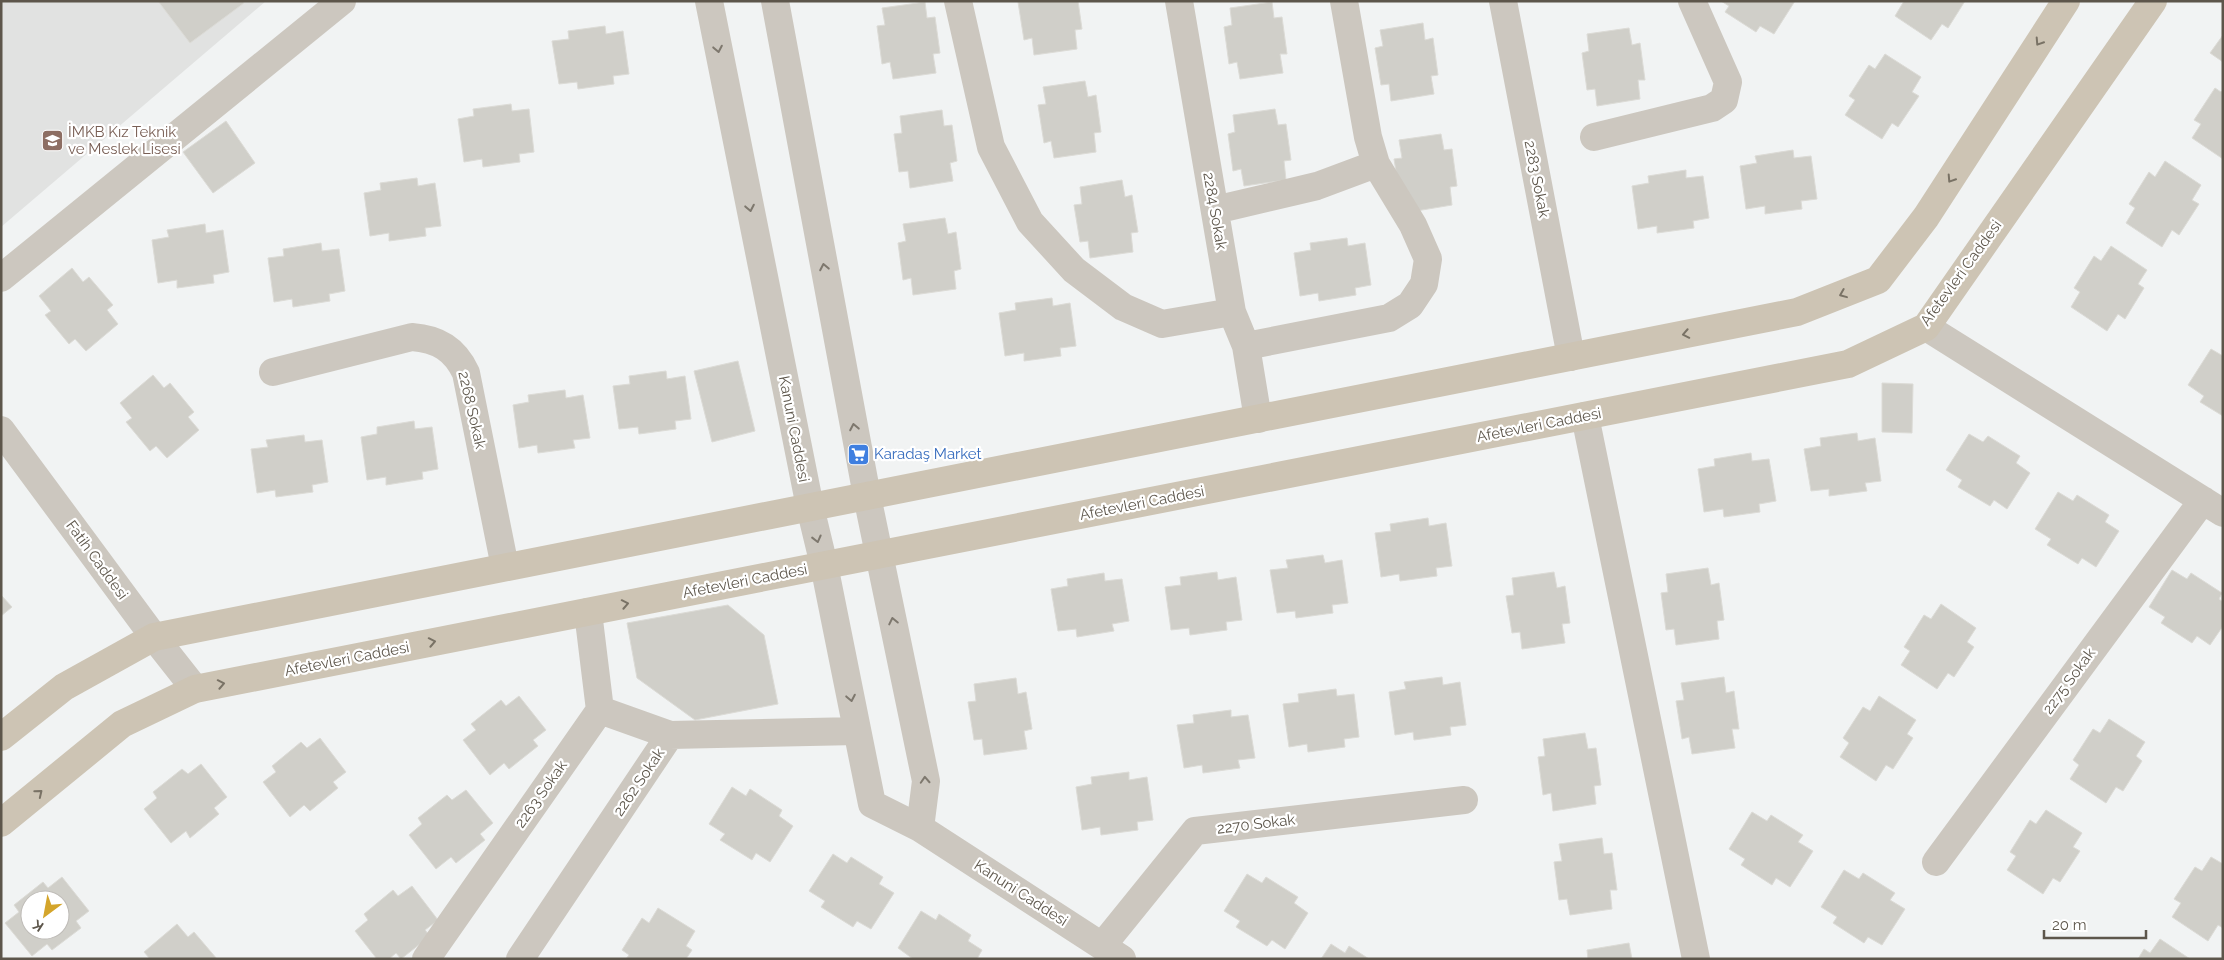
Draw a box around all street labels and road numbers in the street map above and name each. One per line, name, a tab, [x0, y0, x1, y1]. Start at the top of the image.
street label: 2283 Sokak	[1521, 139, 1553, 219]
street label: 2284 Sokak	[1199, 171, 1231, 251]
street label: Afetevleri Caddesi	[1917, 217, 2005, 329]
street label: 2268 Sokak	[454, 369, 490, 451]
street label: Kanuni Caddesi	[775, 374, 813, 484]
street label: Afetevleri Caddesi	[1475, 404, 1603, 446]
street label: Afetevleri Caddesi	[1078, 482, 1206, 524]
street label: Fatih Caddesi	[62, 517, 132, 603]
street label: Afetevleri Caddesi	[681, 560, 809, 602]
street label: Afetevleri Caddesi	[283, 638, 411, 680]
street label: 2275 Sokak	[2039, 644, 2099, 718]
street label: 2262 Sokak	[610, 744, 668, 820]
street label: 2263 Sokak	[511, 757, 571, 831]
street label: 2270 Sokak	[1216, 810, 1296, 838]
street label: Kanuni Caddesi	[971, 856, 1071, 930]

